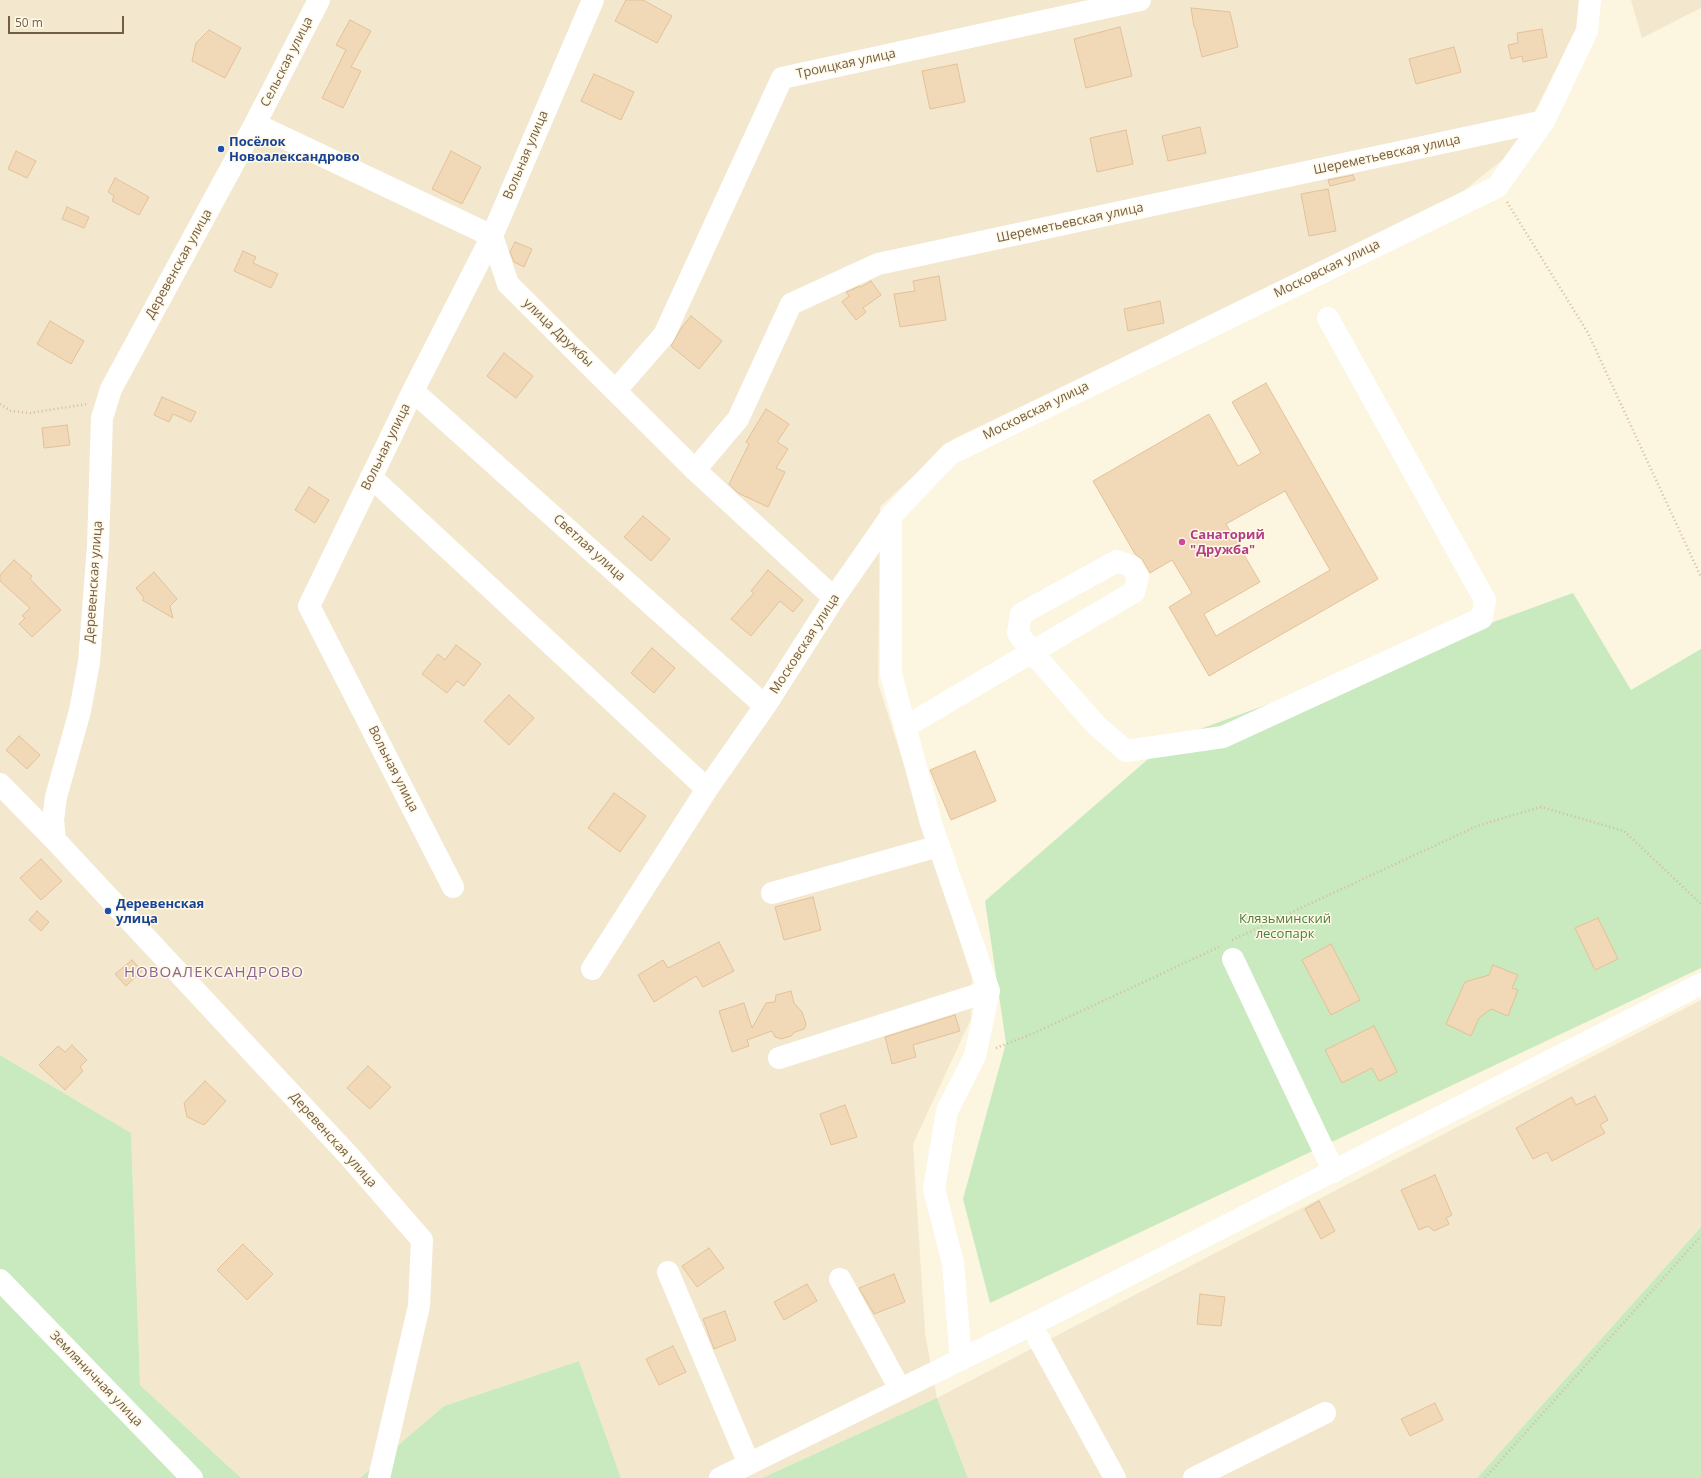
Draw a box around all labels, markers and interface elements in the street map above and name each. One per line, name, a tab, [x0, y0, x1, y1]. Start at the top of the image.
scale bar	[10, 8, 126, 34]
text: 50 m	[15, 14, 43, 31]
street label: Сельская улица	[258, 14, 316, 110]
street label: Троицкая улица	[795, 46, 897, 82]
street label: Вольная улица	[500, 108, 552, 202]
street label: Шереметьевская улица	[1312, 132, 1462, 178]
place label: Посёлок Новоалександрово	[229, 134, 359, 165]
marker: Посёлок Новоалександрово	[216, 144, 226, 154]
street label: Шереметьевская улица	[995, 200, 1145, 246]
street label: Деревенская улица	[142, 207, 216, 321]
street label: Московская улица	[1271, 237, 1383, 301]
street label: улица Дружбы	[520, 296, 596, 370]
street label: Московская улица	[980, 379, 1092, 443]
street label: Вольная улица	[358, 401, 414, 493]
street label: Светлая улица	[550, 511, 628, 585]
street label: Деревенская улица	[82, 520, 106, 644]
place label: Санаторий "Дружба"	[1190, 527, 1265, 558]
marker: Санаторий "Дружба"	[1177, 537, 1187, 547]
street label: Московская улица	[767, 591, 843, 697]
street label: Вольная улица	[365, 723, 421, 815]
place label: Деревенская улица	[116, 896, 204, 927]
marker: Деревенская улица	[103, 906, 113, 916]
park label: Клязьминский лесопарк	[1239, 911, 1331, 942]
district label: НОВОАЛЕКСАНДРОВО	[124, 964, 304, 982]
street label: Деревенская улица	[286, 1089, 380, 1191]
street label: Земляничная улица	[46, 1328, 146, 1430]

